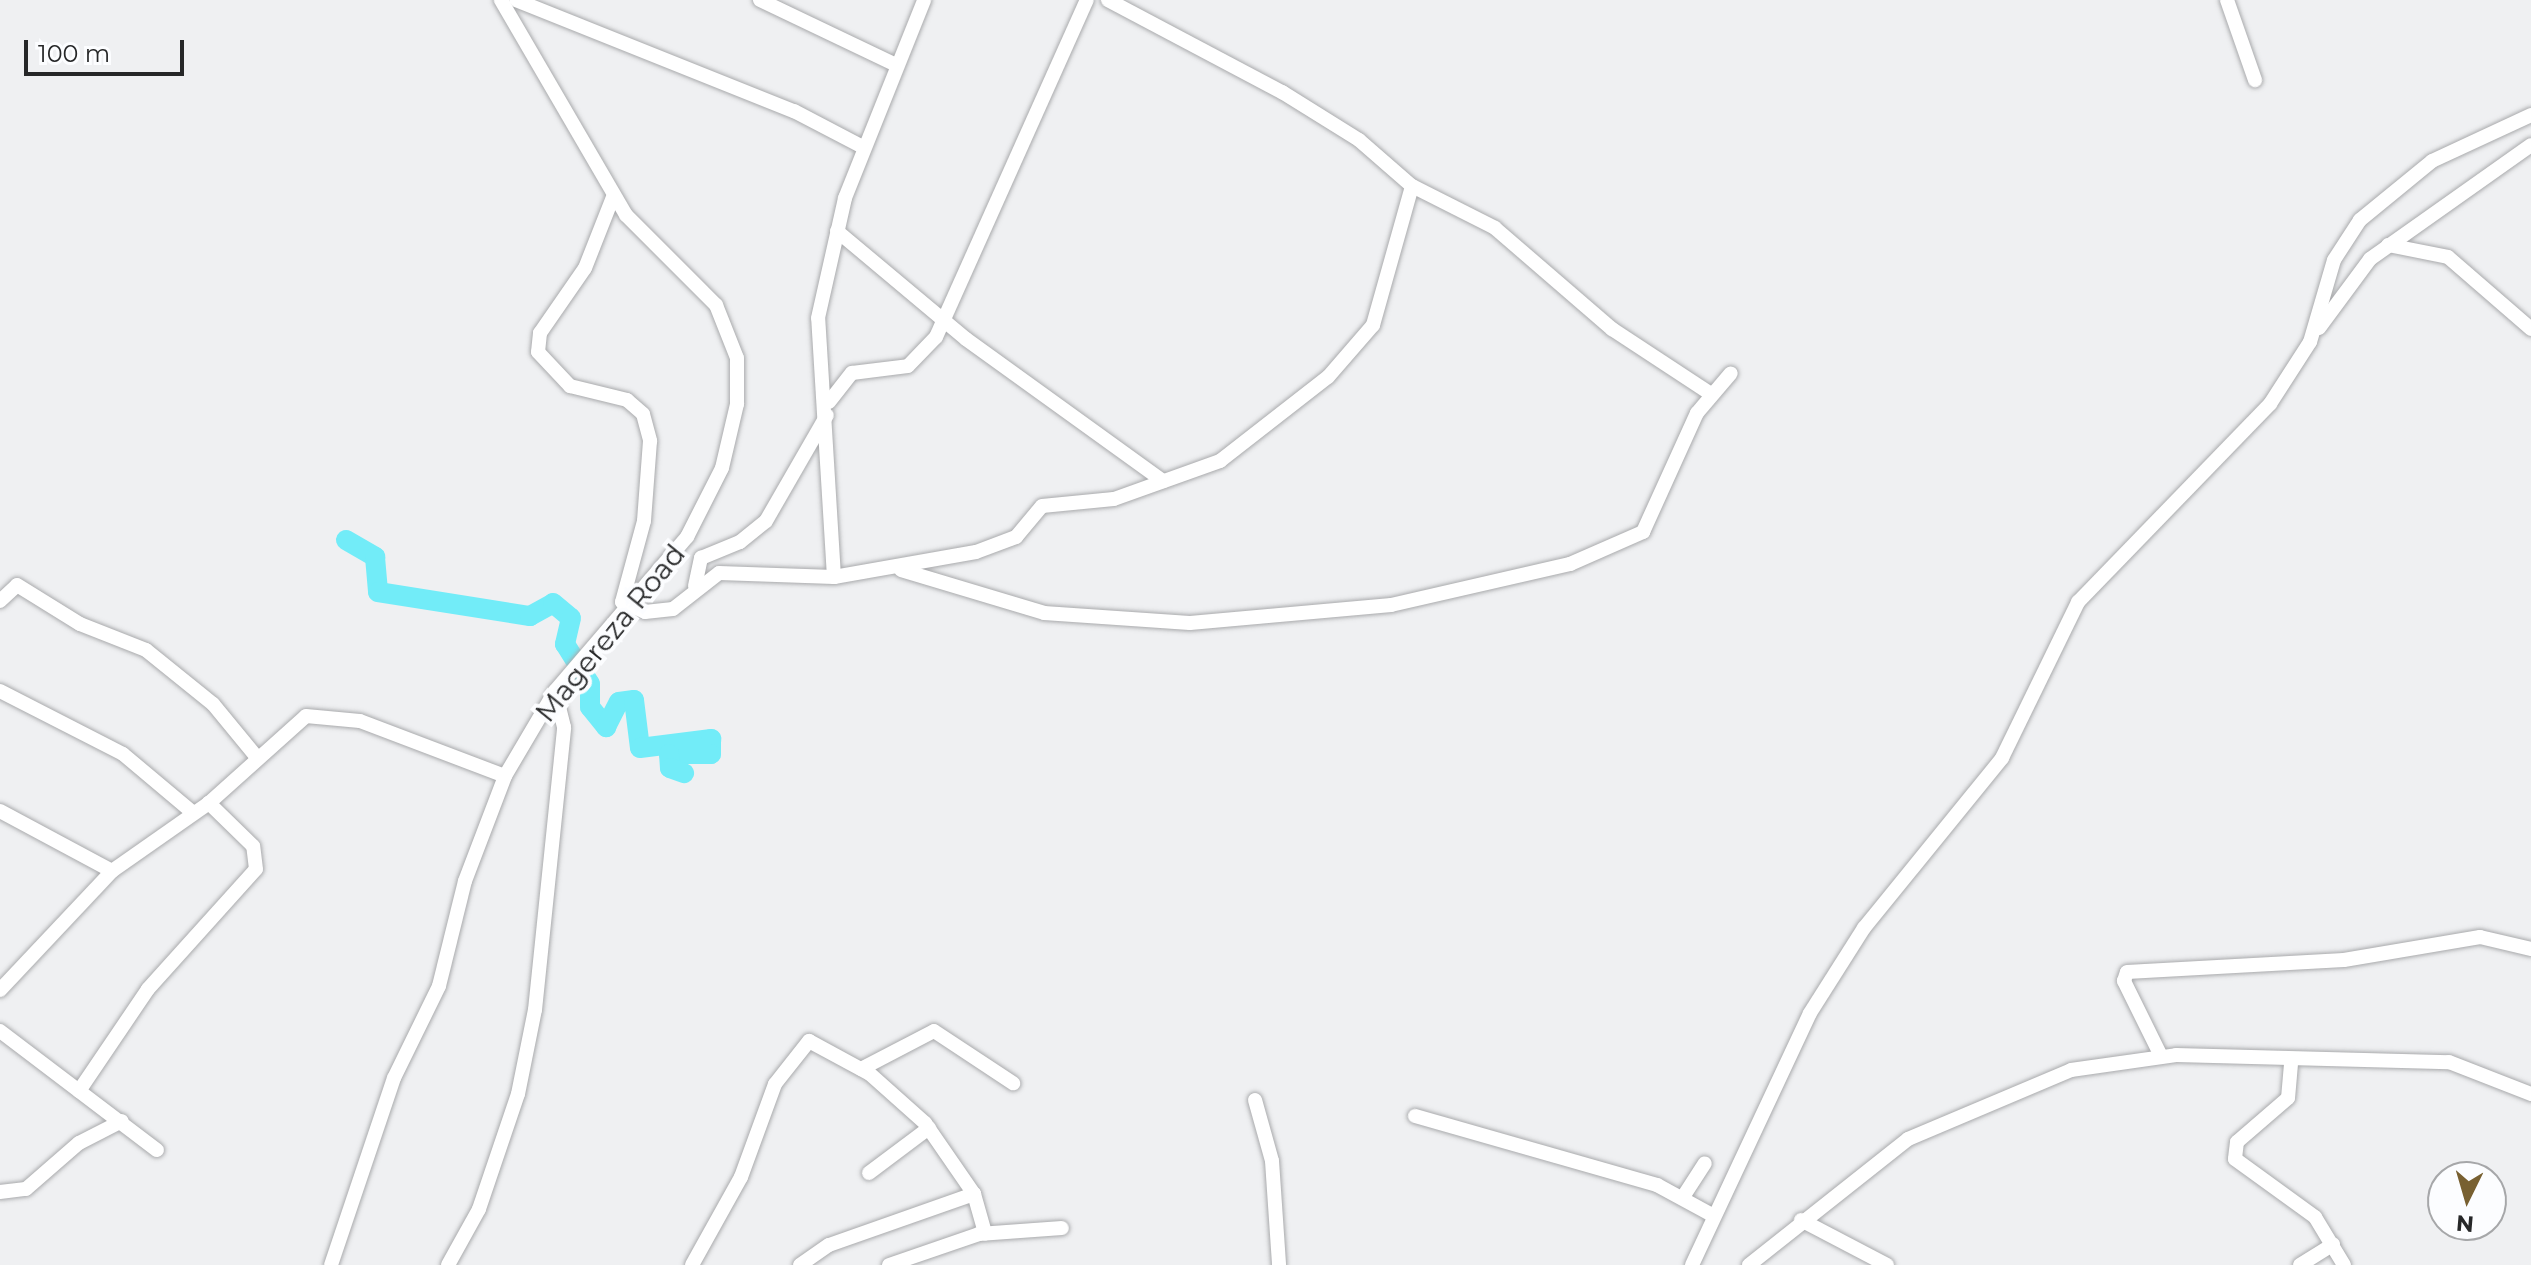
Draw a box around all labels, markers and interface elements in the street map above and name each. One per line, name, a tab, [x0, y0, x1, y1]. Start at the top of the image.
scale bar	[28, 24, 188, 74]
text: 100 m	[38, 39, 110, 68]
street label: Magereza Road	[528, 538, 692, 728]
north arrow	[2427, 1161, 2507, 1241]
text: N	[2455, 1209, 2475, 1238]

